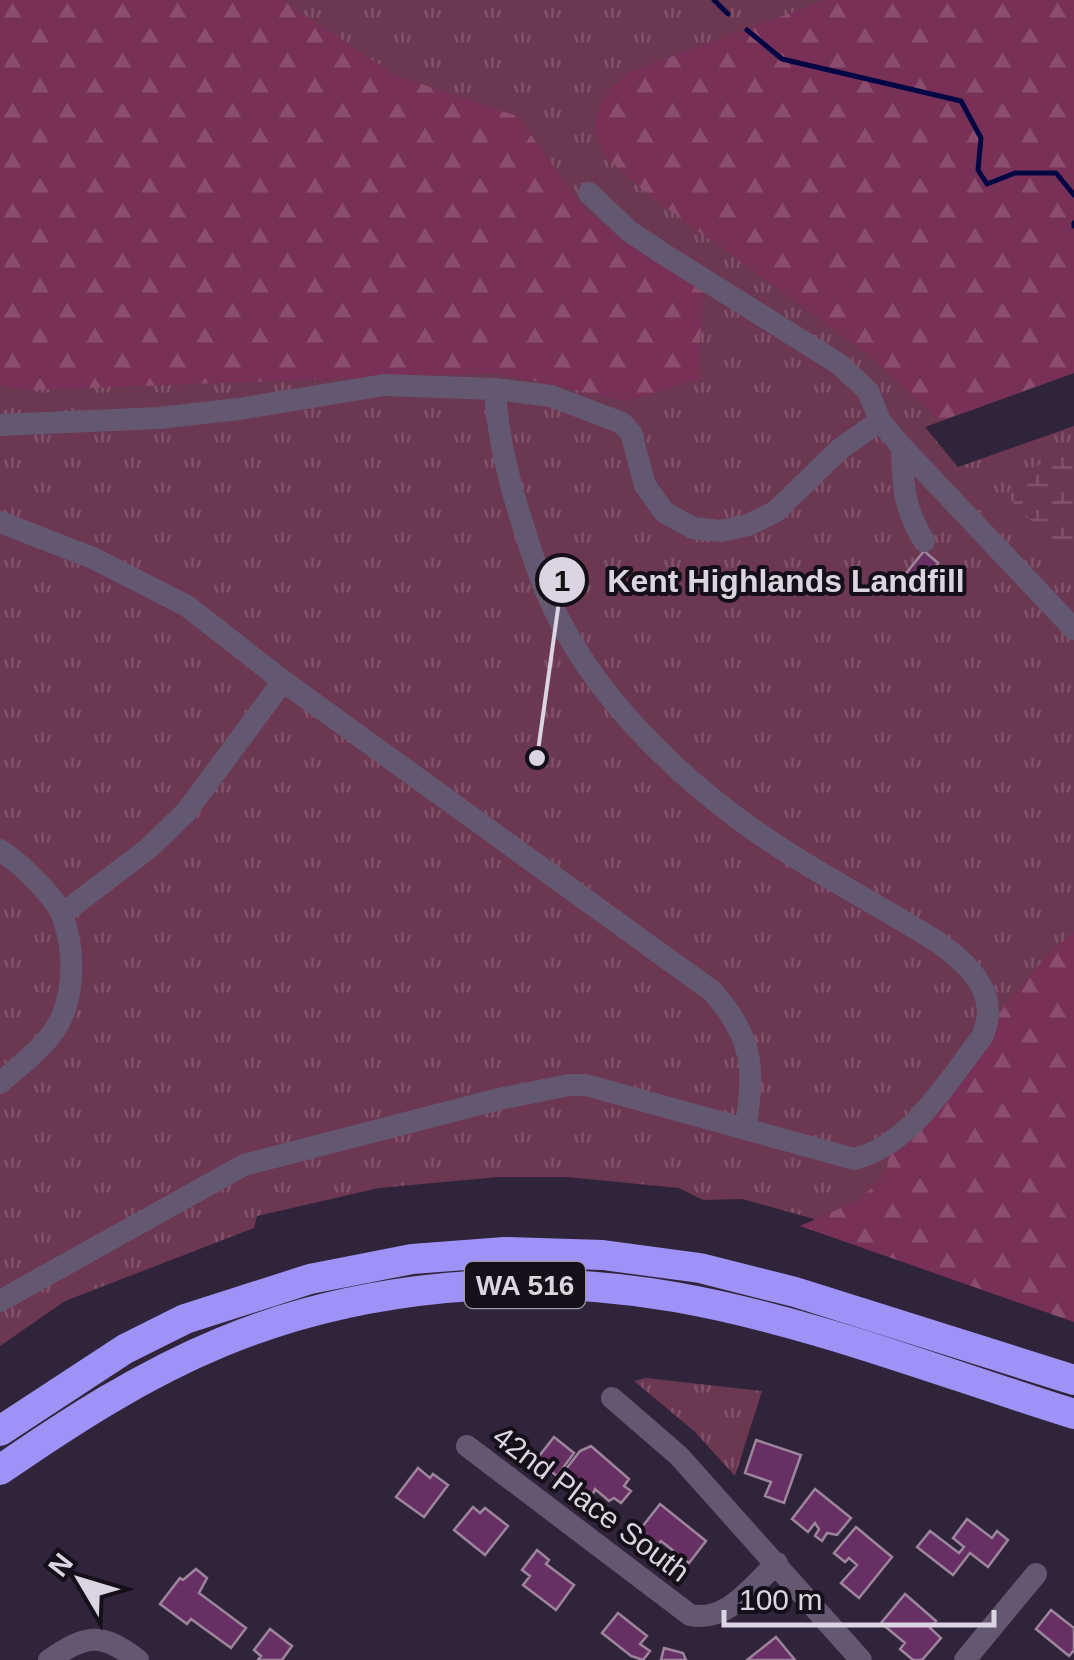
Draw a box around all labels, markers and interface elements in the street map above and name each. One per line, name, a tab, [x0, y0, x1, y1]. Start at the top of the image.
callout: Kent Highlands Landfill	[537, 549, 984, 611]
text: Kent Highlands Landfill	[607, 563, 965, 599]
text: 1	[554, 564, 570, 597]
road number: WA 516	[465, 1262, 585, 1308]
street label: 42nd Place South	[487, 1419, 696, 1588]
north arrow	[30, 1530, 130, 1630]
text: N	[42, 1547, 79, 1582]
scale bar	[724, 1565, 994, 1627]
text: 100 m	[739, 1583, 822, 1616]

